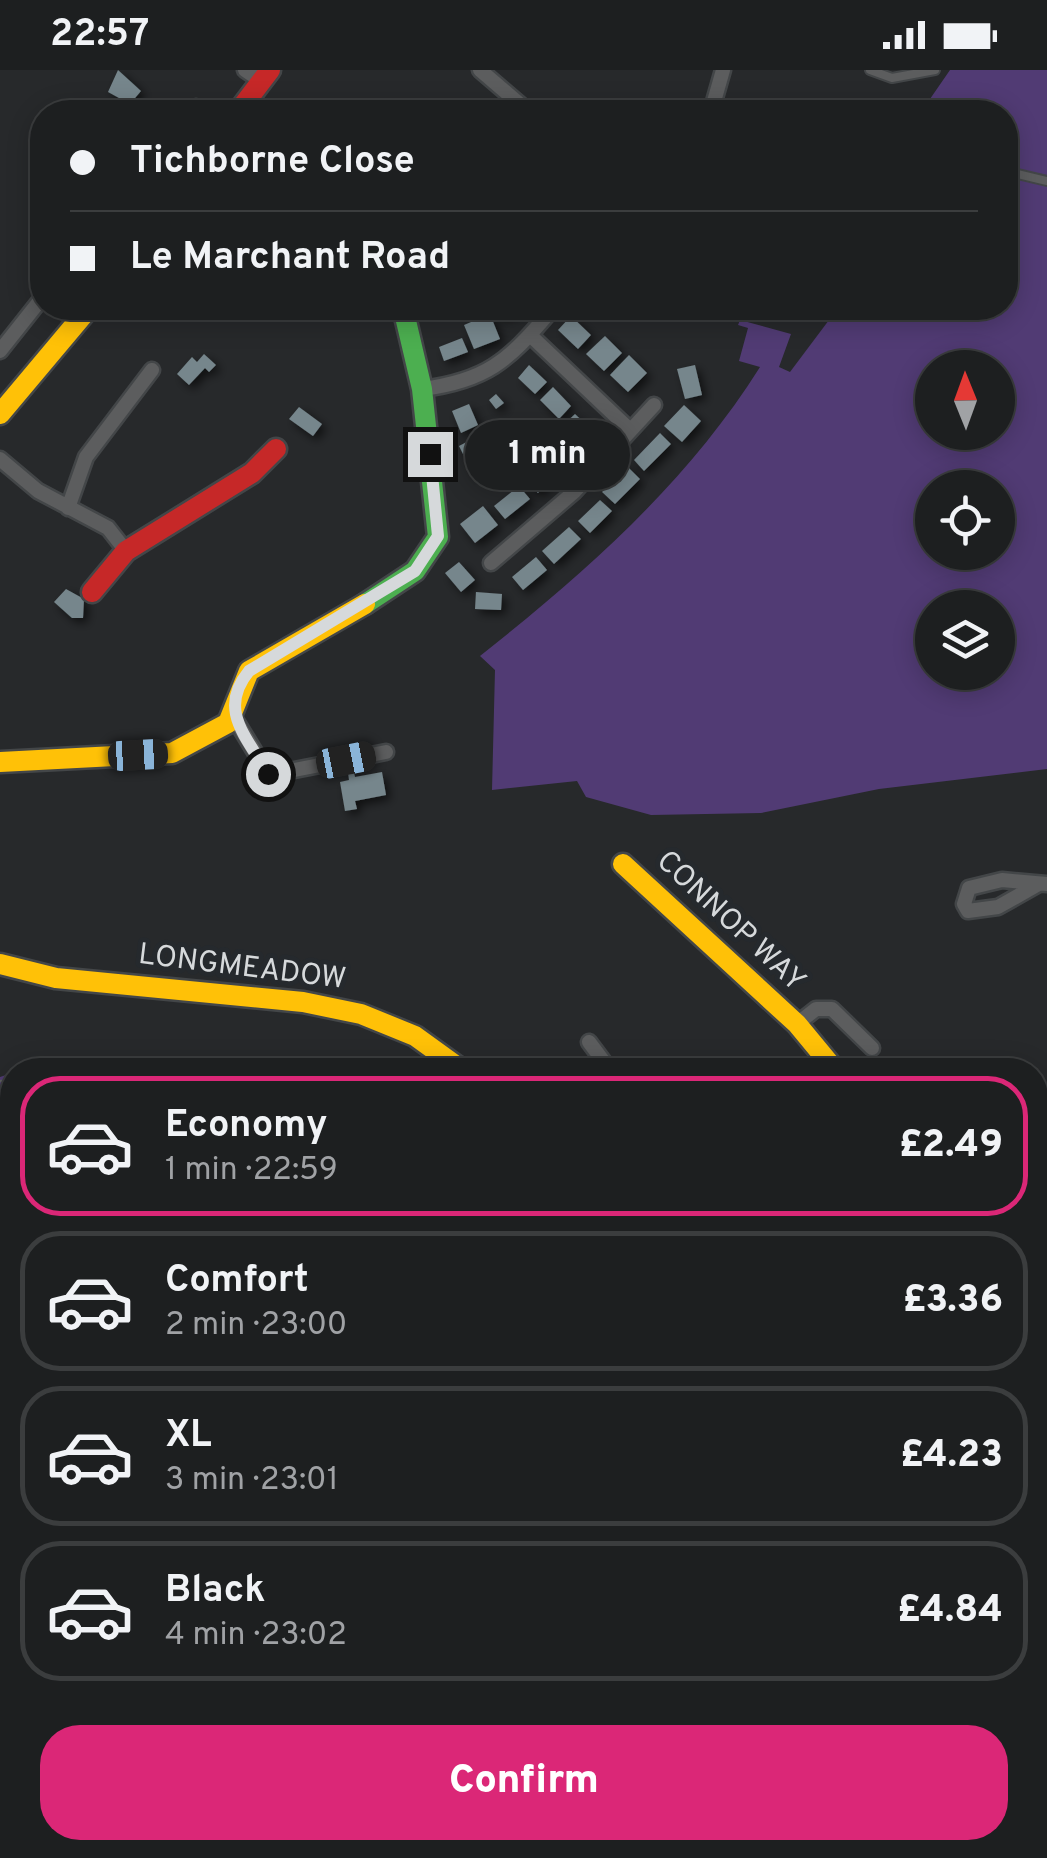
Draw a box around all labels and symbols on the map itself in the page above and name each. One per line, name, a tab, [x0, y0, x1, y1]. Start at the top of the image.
north arrow	[915, 350, 1015, 450]
callout: 1 min	[465, 419, 630, 489]
route end	[408, 432, 453, 477]
car	[107, 738, 169, 772]
car	[314, 740, 378, 780]
route start	[246, 752, 291, 797]
street label: CONNOP WAY	[648, 843, 812, 1001]
street label: LONGMEADOW	[136, 937, 348, 999]

